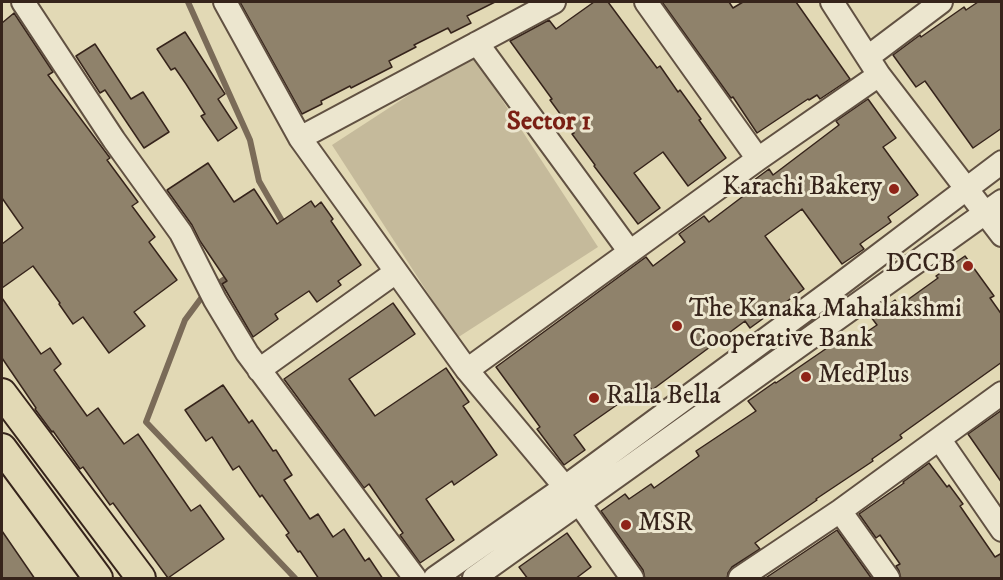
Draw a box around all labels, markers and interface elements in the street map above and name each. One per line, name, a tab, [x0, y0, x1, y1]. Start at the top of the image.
district label: Sector 1	[507, 107, 591, 139]
place label: Karachi Bakery	[722, 173, 882, 205]
marker: Karachi Bakery	[887, 182, 901, 196]
place label: DCCB	[886, 250, 956, 282]
marker: DCCB	[961, 259, 975, 273]
place label: The Kanaka Mahalakshmi Cooperative Bank	[689, 295, 962, 356]
marker: The Kanaka Mahalakshmi Cooperative Bank	[670, 319, 684, 333]
place label: MedPlus	[818, 361, 909, 393]
marker: MedPlus	[799, 370, 813, 384]
place label: Ralla Bella	[606, 382, 720, 414]
marker: Ralla Bella	[587, 391, 601, 405]
place label: MSR	[638, 509, 693, 541]
marker: MSR	[619, 518, 633, 532]

